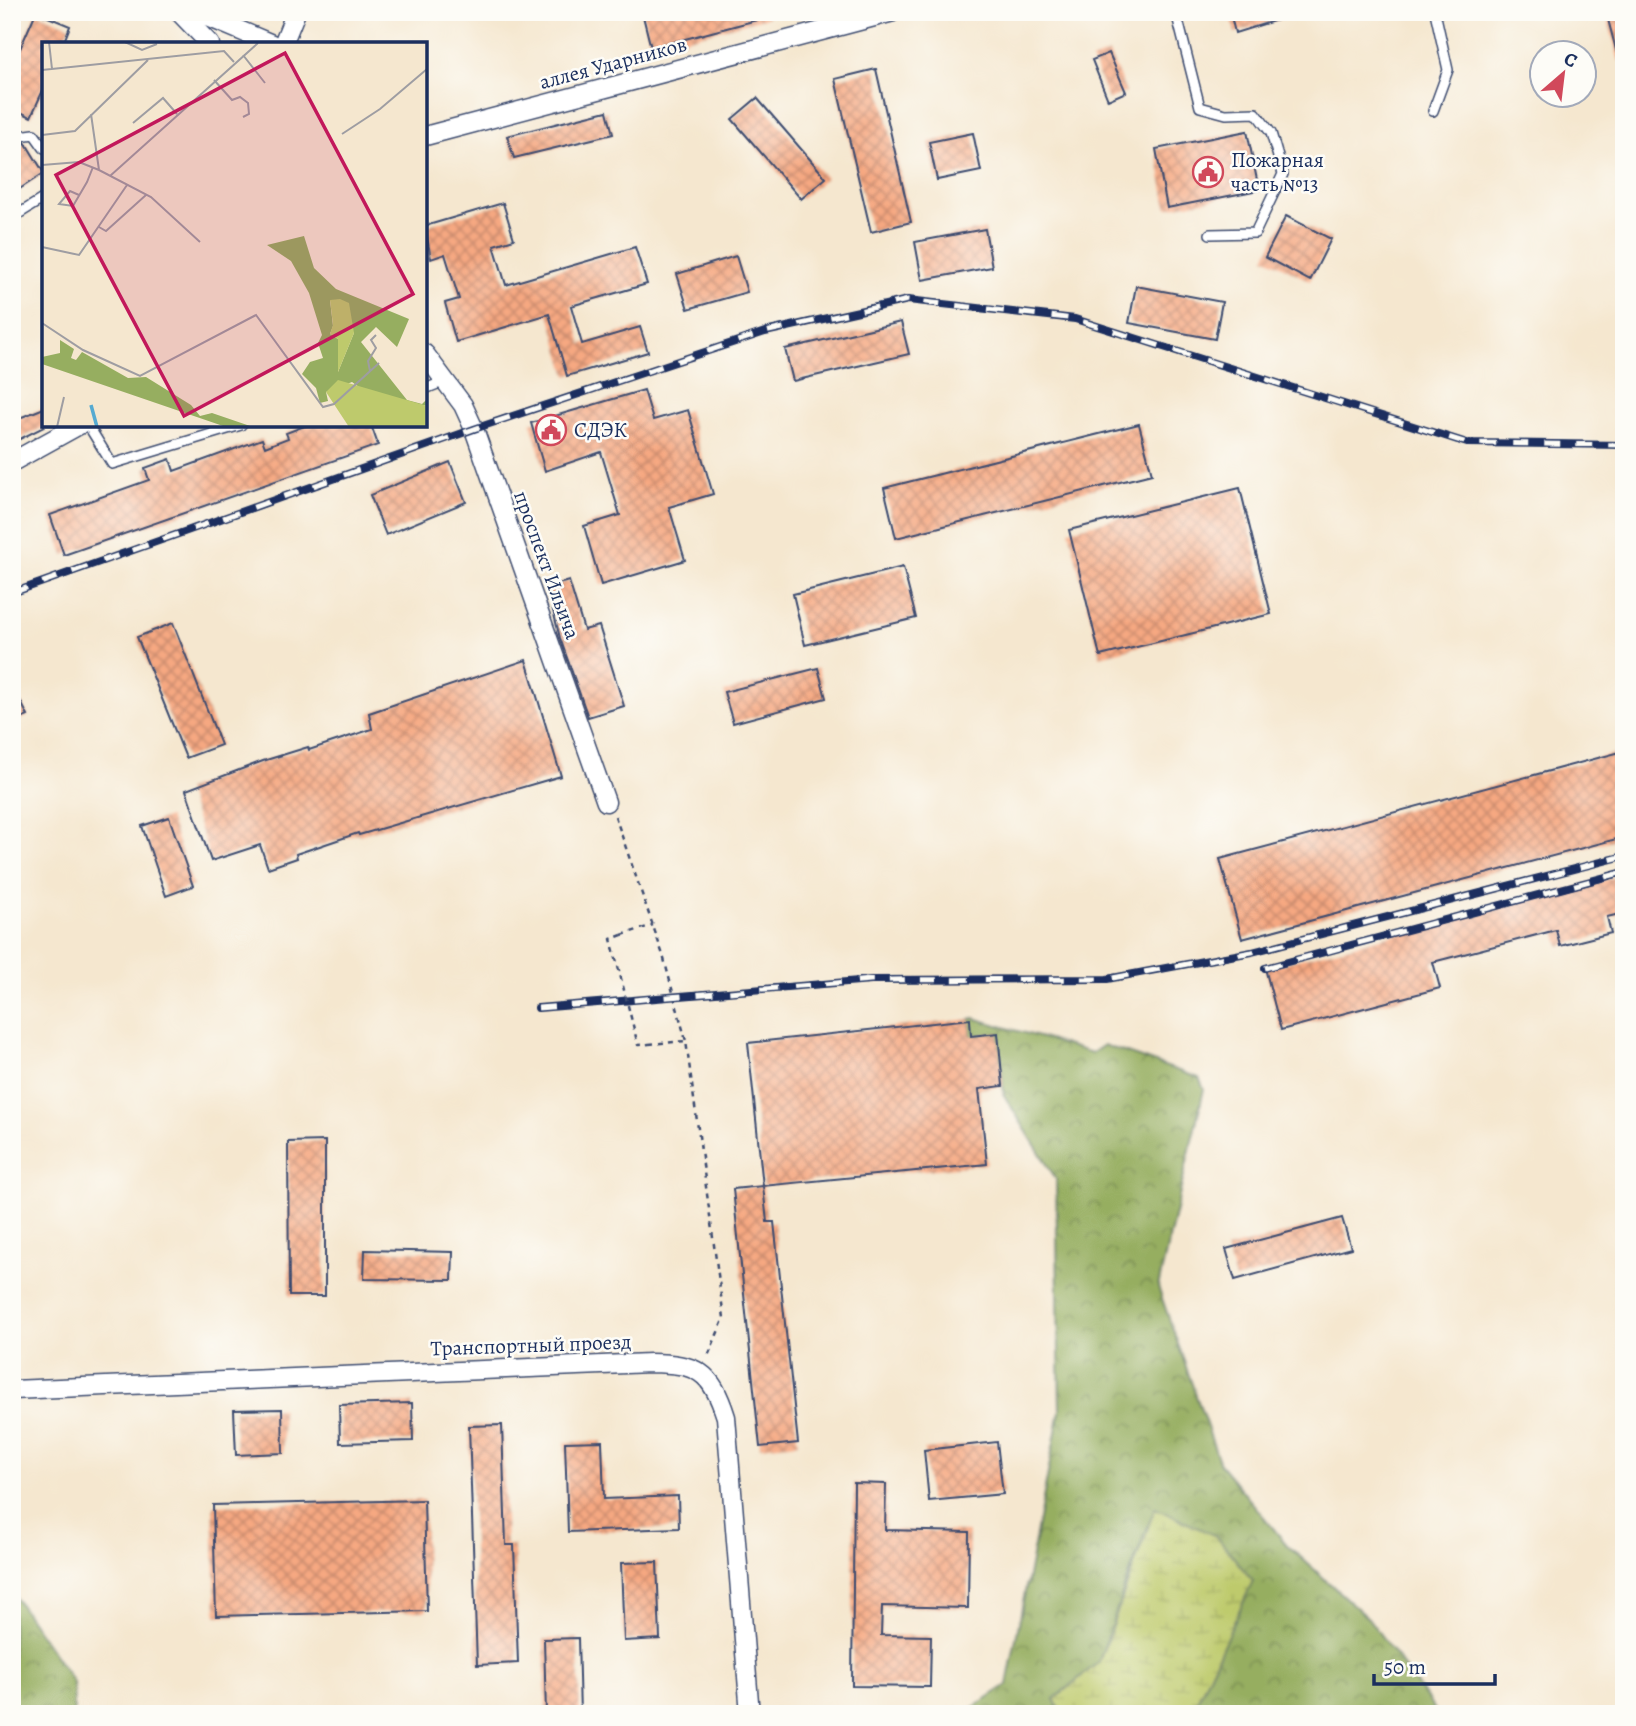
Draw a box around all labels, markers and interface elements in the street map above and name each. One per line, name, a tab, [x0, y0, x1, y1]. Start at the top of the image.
street label: аллея Ударников	[536, 30, 690, 96]
north arrow	[1528, 38, 1598, 108]
inset map	[42, 42, 427, 427]
text: С	[1559, 46, 1582, 74]
place label: Пожарная часть №13	[1231, 146, 1324, 198]
public building icon: Пожарная часть №13	[1191, 155, 1225, 189]
public building icon: СДЭК	[534, 413, 568, 447]
place label: СДЭК	[574, 416, 628, 444]
street label: проспект Ильича	[507, 487, 587, 643]
street label: Транспортный проезд	[430, 1328, 632, 1362]
scale bar	[1374, 1642, 1494, 1686]
text: 50 m	[1384, 1653, 1426, 1681]

